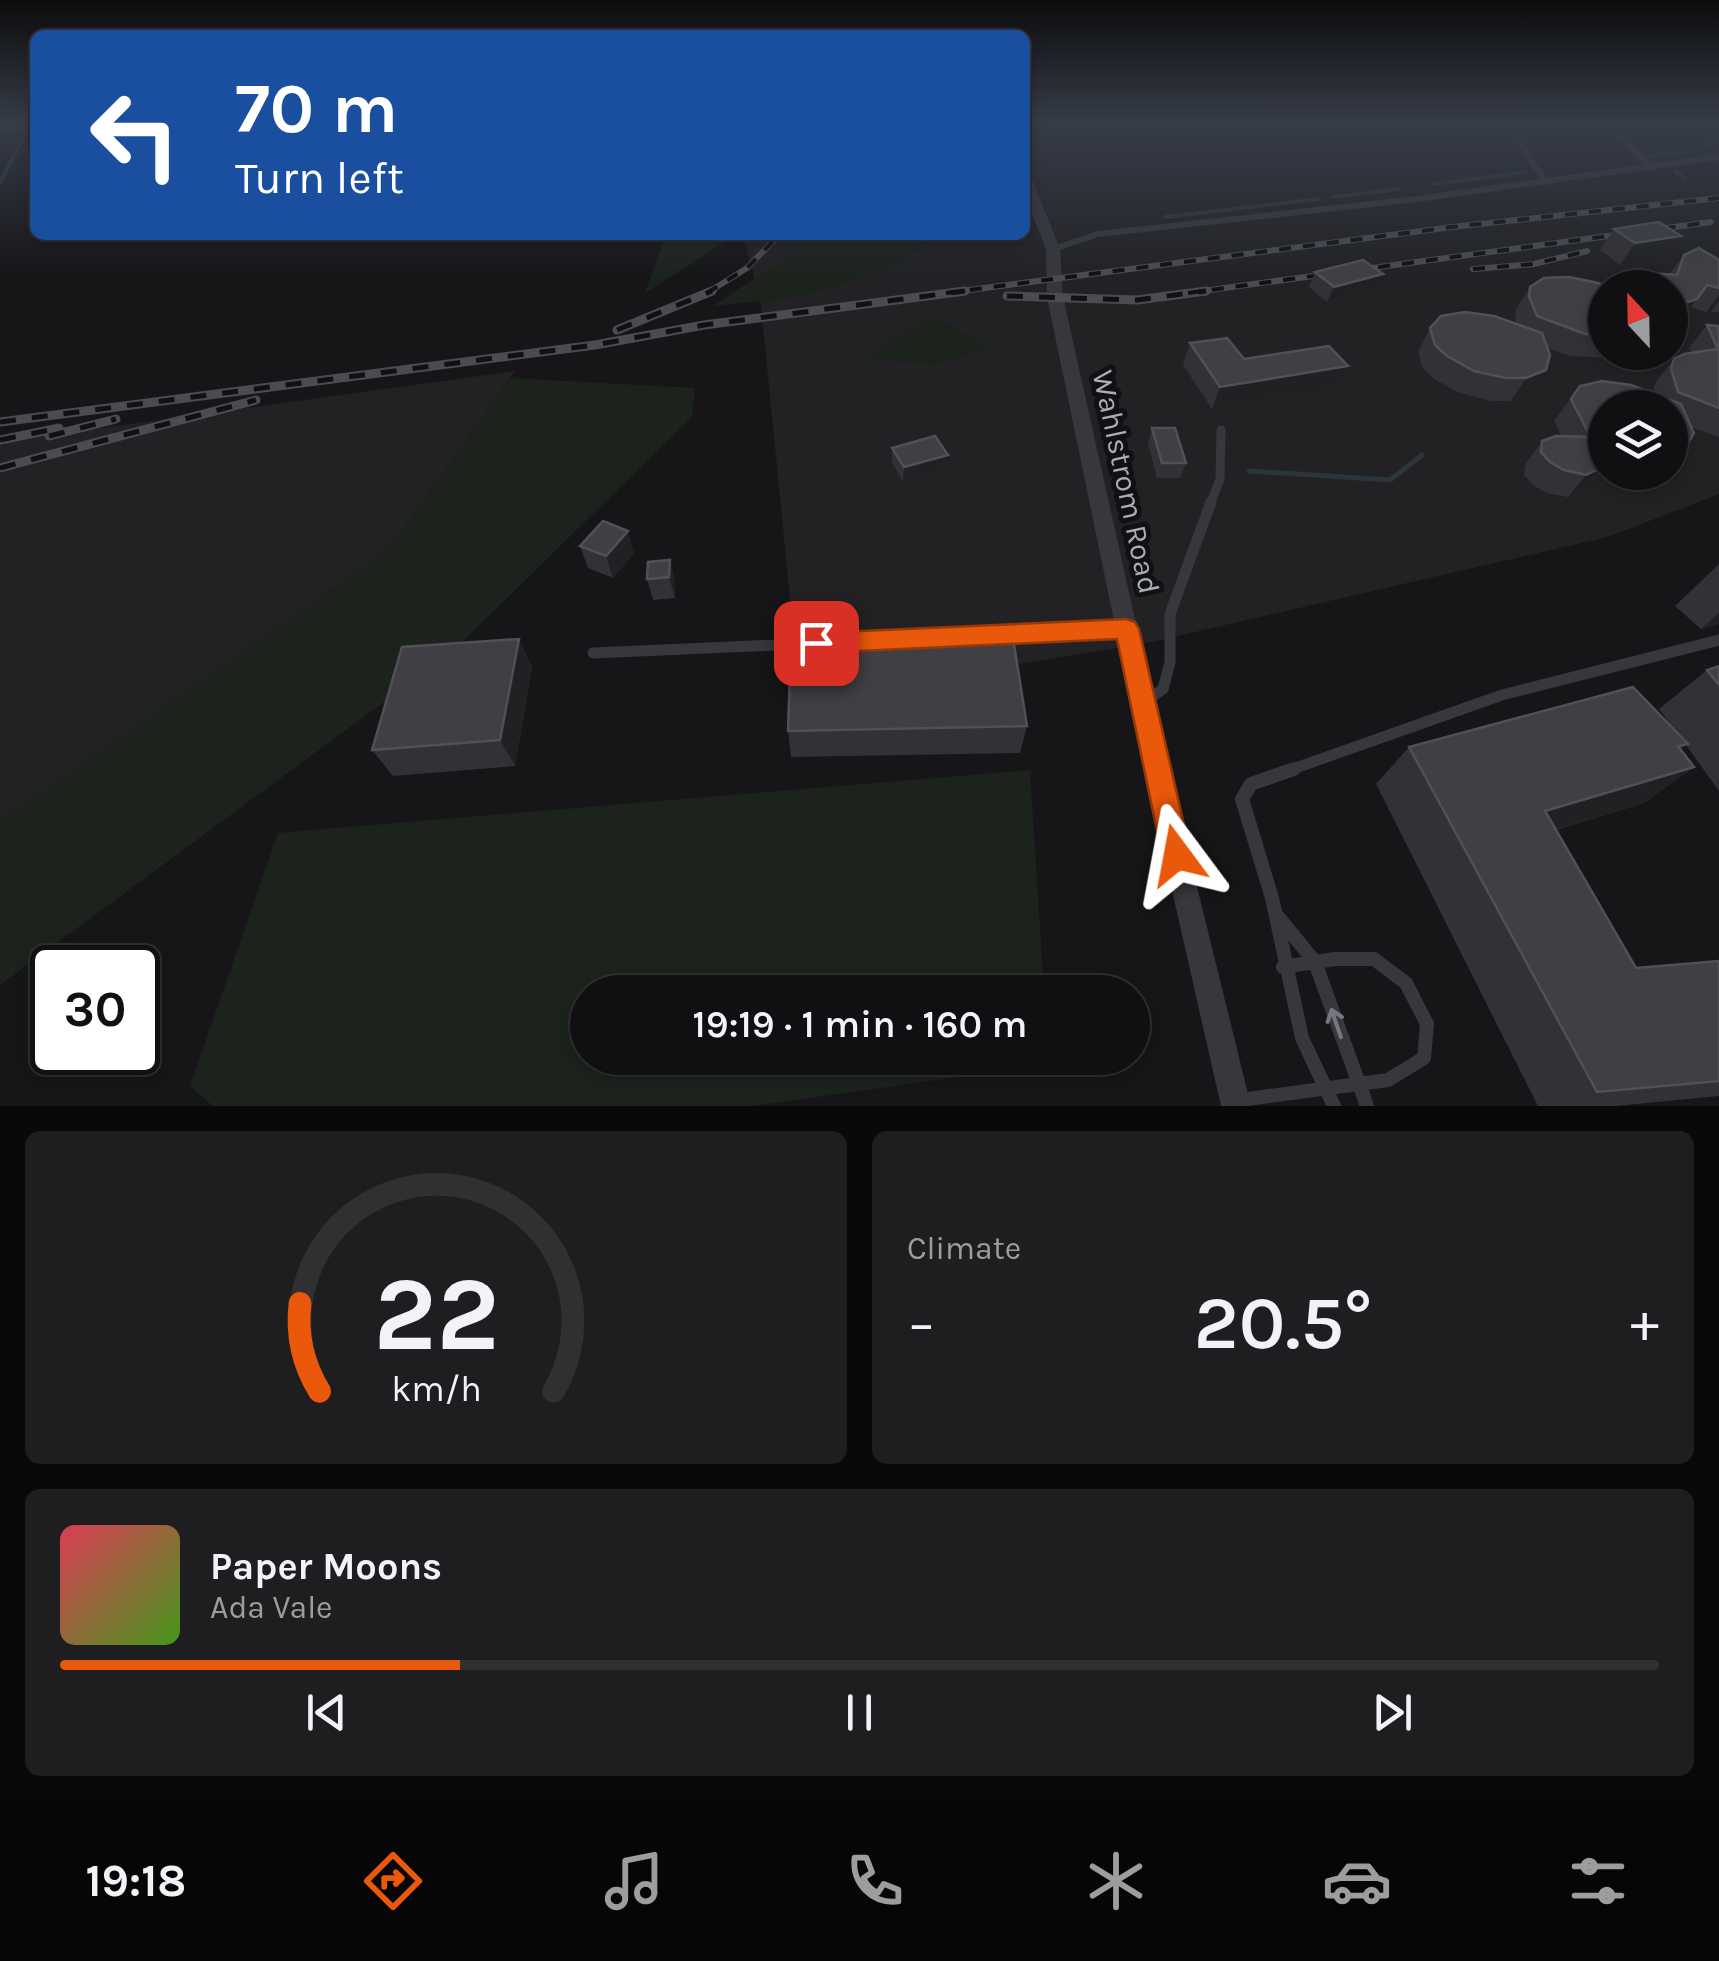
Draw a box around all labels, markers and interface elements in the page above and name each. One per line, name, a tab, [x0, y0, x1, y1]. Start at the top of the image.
text: 70 m	[235, 68, 398, 150]
icon: left	[70, 70, 200, 200]
text: Turn left	[235, 152, 404, 204]
north arrow	[1588, 270, 1688, 370]
map controls	[1588, 270, 1688, 490]
street label: Wahlstrom Road	[1085, 367, 1167, 597]
button: layers	[1588, 390, 1688, 490]
pin	[774, 601, 859, 686]
icon: arrive	[789, 616, 844, 671]
position arrow	[1125, 803, 1229, 907]
speed limit sign: 30	[30, 945, 160, 1075]
text: 19:19 · 1 min · 160 m	[693, 1002, 1027, 1047]
one-way arrow	[1325, 1007, 1343, 1039]
text: Climate	[907, 1230, 1021, 1267]
text: 22	[373, 1254, 499, 1375]
text: 20.5°	[1194, 1279, 1372, 1367]
text: −	[907, 1291, 936, 1355]
text: +	[1630, 1291, 1659, 1355]
text: km/h	[391, 1368, 481, 1410]
text: Paper Moons	[210, 1544, 442, 1589]
text: Ada Vale	[210, 1589, 333, 1626]
icon: previous	[299, 1685, 354, 1740]
icon: pause	[832, 1685, 887, 1740]
icon: next	[1365, 1685, 1420, 1740]
icon: directions	[358, 1846, 428, 1916]
icon: music	[599, 1846, 669, 1916]
icon: phone	[840, 1846, 910, 1916]
icon: climate	[1081, 1846, 1151, 1916]
icon: car	[1322, 1846, 1392, 1916]
icon: filters	[1563, 1846, 1633, 1916]
text: 19:18	[86, 1855, 186, 1907]

